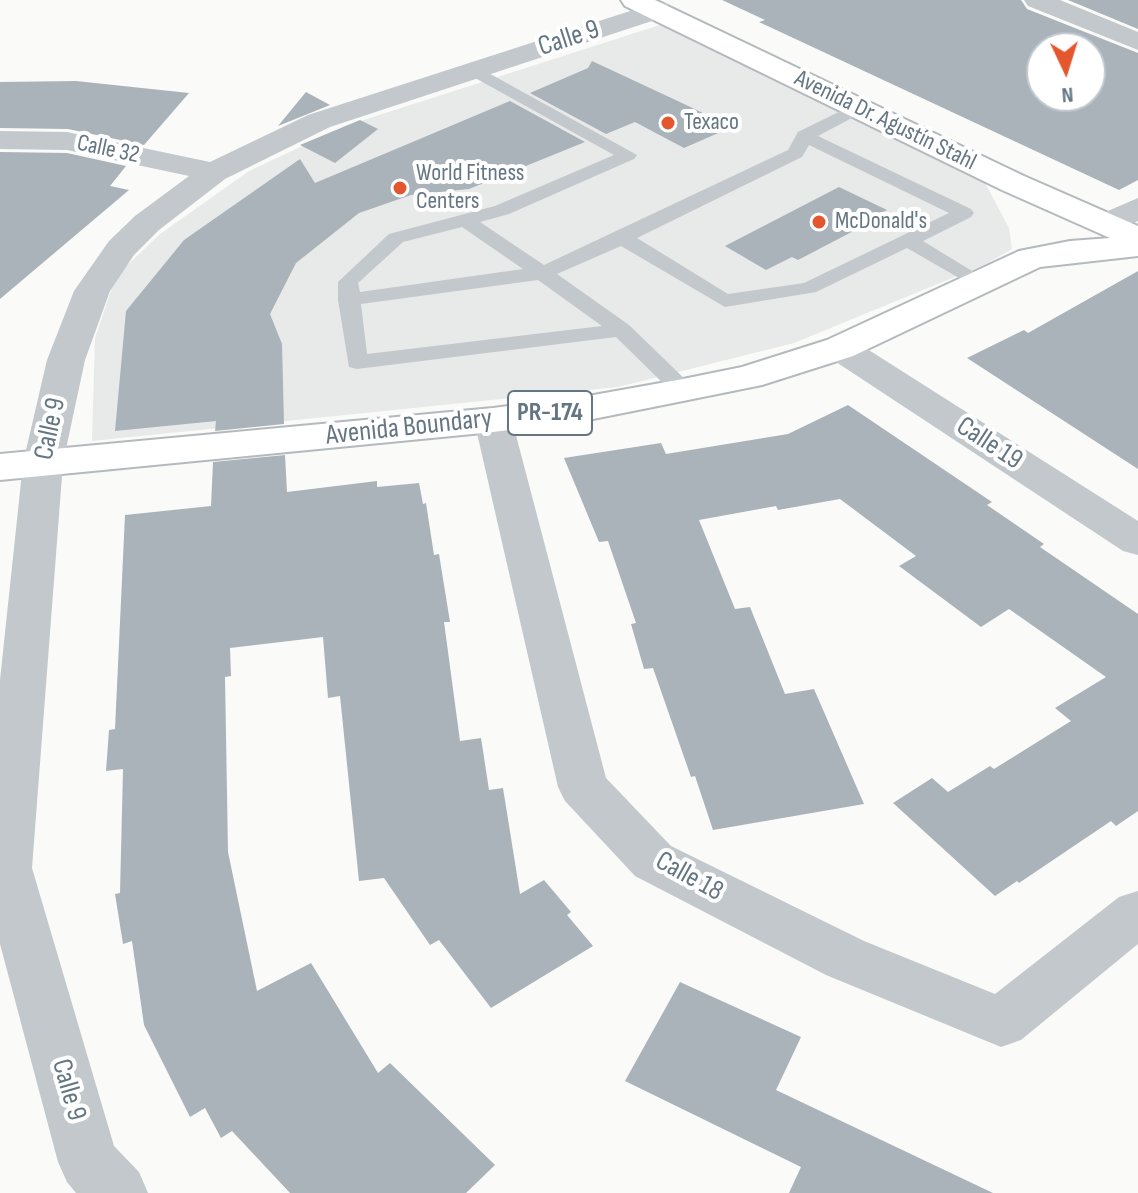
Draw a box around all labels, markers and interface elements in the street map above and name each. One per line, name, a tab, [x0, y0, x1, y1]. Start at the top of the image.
street label: Calle 9	[534, 13, 604, 65]
north arrow	[1026, 32, 1106, 112]
street label: Avenida Dr. Agustín Stahl	[790, 65, 980, 177]
text: N	[1061, 81, 1074, 108]
place label: Texaco	[684, 109, 739, 137]
marker: Texaco	[659, 114, 677, 132]
street label: Calle 32	[74, 129, 142, 171]
place label: World Fitness Centers	[416, 160, 524, 216]
marker: World Fitness Centers	[391, 179, 409, 197]
place label: McDonald's	[835, 208, 927, 236]
marker: McDonald's	[810, 213, 828, 231]
road number: PR-174	[508, 391, 592, 435]
street label: Calle 9	[28, 395, 74, 463]
street label: Avenida Boundary	[324, 403, 494, 453]
street label: Calle 19	[950, 410, 1028, 478]
street label: Calle 18	[649, 845, 729, 909]
street label: Calle 9	[43, 1055, 93, 1125]

